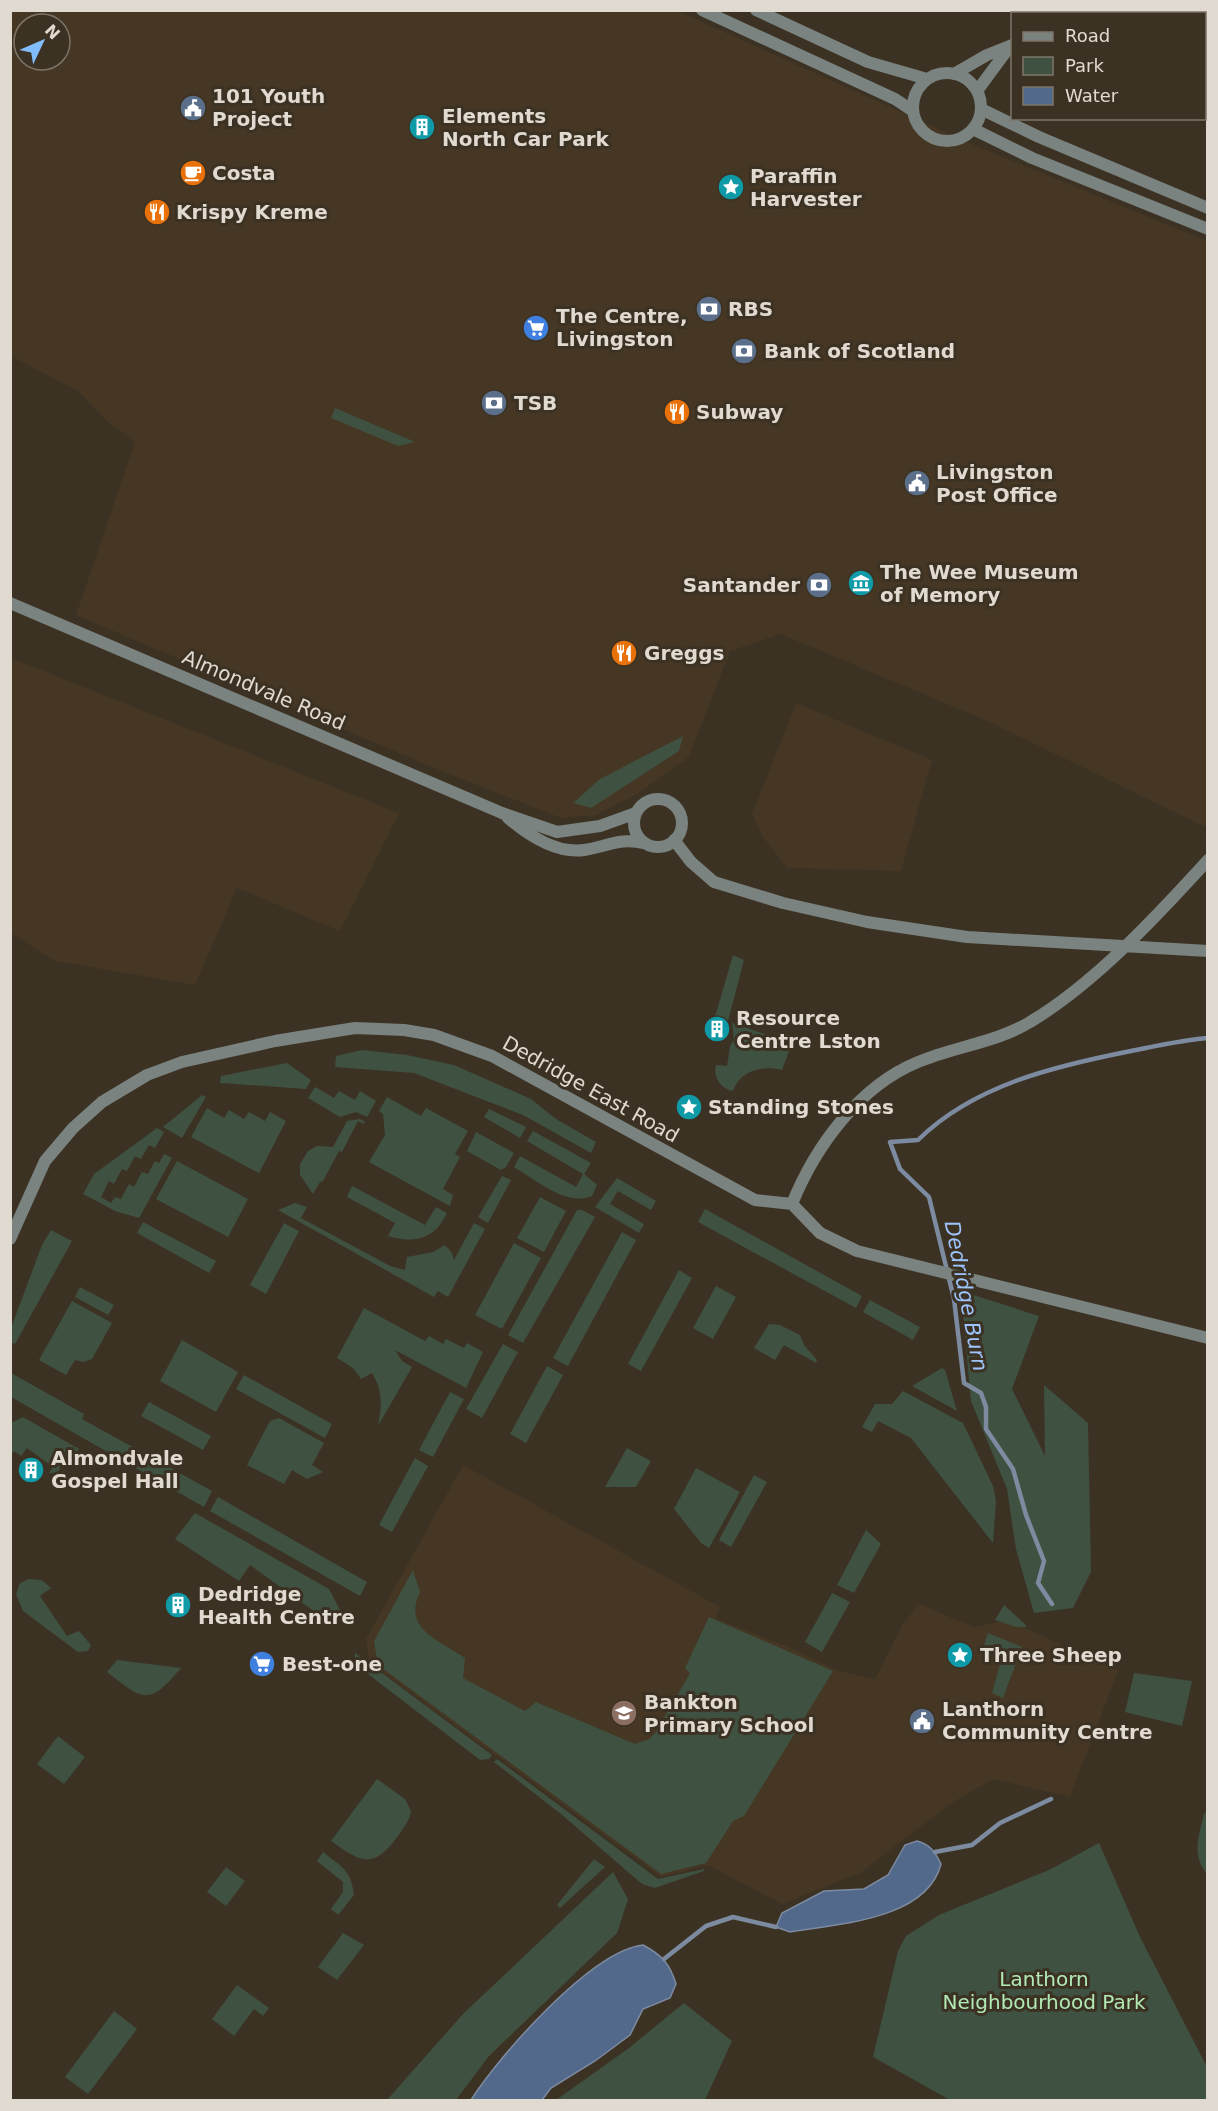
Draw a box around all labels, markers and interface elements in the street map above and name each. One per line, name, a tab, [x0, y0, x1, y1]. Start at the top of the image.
north arrow	[12, 12, 72, 72]
legend	[1011, 12, 1206, 120]
text: N	[41, 21, 64, 43]
text: Road	[1065, 25, 1110, 46]
text: Park	[1065, 55, 1104, 76]
place label: 101 Youth Project	[212, 84, 325, 131]
text: Water	[1065, 85, 1119, 106]
public building icon: 101 Youth Project	[178, 93, 208, 123]
place label: Elements North Car Park	[442, 104, 610, 151]
building icon: Elements North Car Park	[407, 112, 437, 142]
cafe icon: Costa	[178, 158, 208, 188]
place label: Costa	[212, 161, 275, 185]
place label: Paraffin Harvester	[750, 164, 862, 211]
place icon: Paraffin Harvester	[716, 172, 746, 202]
restaurant icon: Krispy Kreme	[142, 197, 172, 227]
place label: Krispy Kreme	[176, 200, 328, 224]
bank icon: RBS	[694, 294, 724, 324]
place label: RBS	[728, 297, 773, 321]
place label: The Centre, Livingston	[556, 304, 687, 351]
supermarket icon: The Centre, Livingston	[521, 313, 551, 343]
bank icon: Bank of Scotland	[729, 336, 759, 366]
place label: Bank of Scotland	[764, 339, 955, 363]
bank icon: TSB	[479, 388, 509, 418]
place label: TSB	[514, 391, 557, 415]
restaurant icon: Subway	[662, 397, 692, 427]
place label: Subway	[696, 400, 783, 424]
place label: Livingston Post Office	[936, 460, 1058, 507]
public building icon: Livingston Post Office	[902, 468, 932, 498]
place label: The Wee Museum of Memory	[880, 560, 1079, 607]
museum icon: The Wee Museum of Memory	[846, 568, 876, 598]
bank icon: Santander	[804, 570, 834, 600]
place label: Santander	[683, 573, 800, 597]
restaurant icon: Greggs	[609, 638, 639, 668]
place label: Greggs	[644, 641, 724, 665]
street label: Almondvale Road	[179, 645, 349, 735]
place label: Resource Centre Lston	[736, 1006, 881, 1053]
building icon: Resource Centre Lston	[702, 1014, 732, 1044]
street label: Dedridge East Road	[499, 1031, 683, 1147]
place icon: Standing Stones	[674, 1092, 704, 1122]
place label: Standing Stones	[708, 1095, 894, 1119]
water label: Dedridge Burn	[940, 1219, 992, 1373]
place label: Almondvale Gospel Hall	[51, 1446, 183, 1493]
building icon: Almondvale Gospel Hall	[16, 1455, 46, 1485]
place label: Dedridge Health Centre	[198, 1582, 355, 1629]
building icon: Dedridge Health Centre	[163, 1590, 193, 1620]
place icon: Three Sheep	[945, 1640, 975, 1670]
place label: Three Sheep	[980, 1643, 1122, 1667]
supermarket icon: Best-one	[247, 1649, 277, 1679]
place label: Best-one	[282, 1652, 382, 1676]
place label: Bankton Primary School	[644, 1690, 814, 1737]
place label: Lanthorn Community Centre	[942, 1697, 1152, 1744]
school or university icon: Bankton Primary School	[609, 1698, 639, 1728]
public building icon: Lanthorn Community Centre	[907, 1706, 937, 1736]
park label: Lanthorn Neighbourhood Park	[942, 1967, 1146, 2014]

